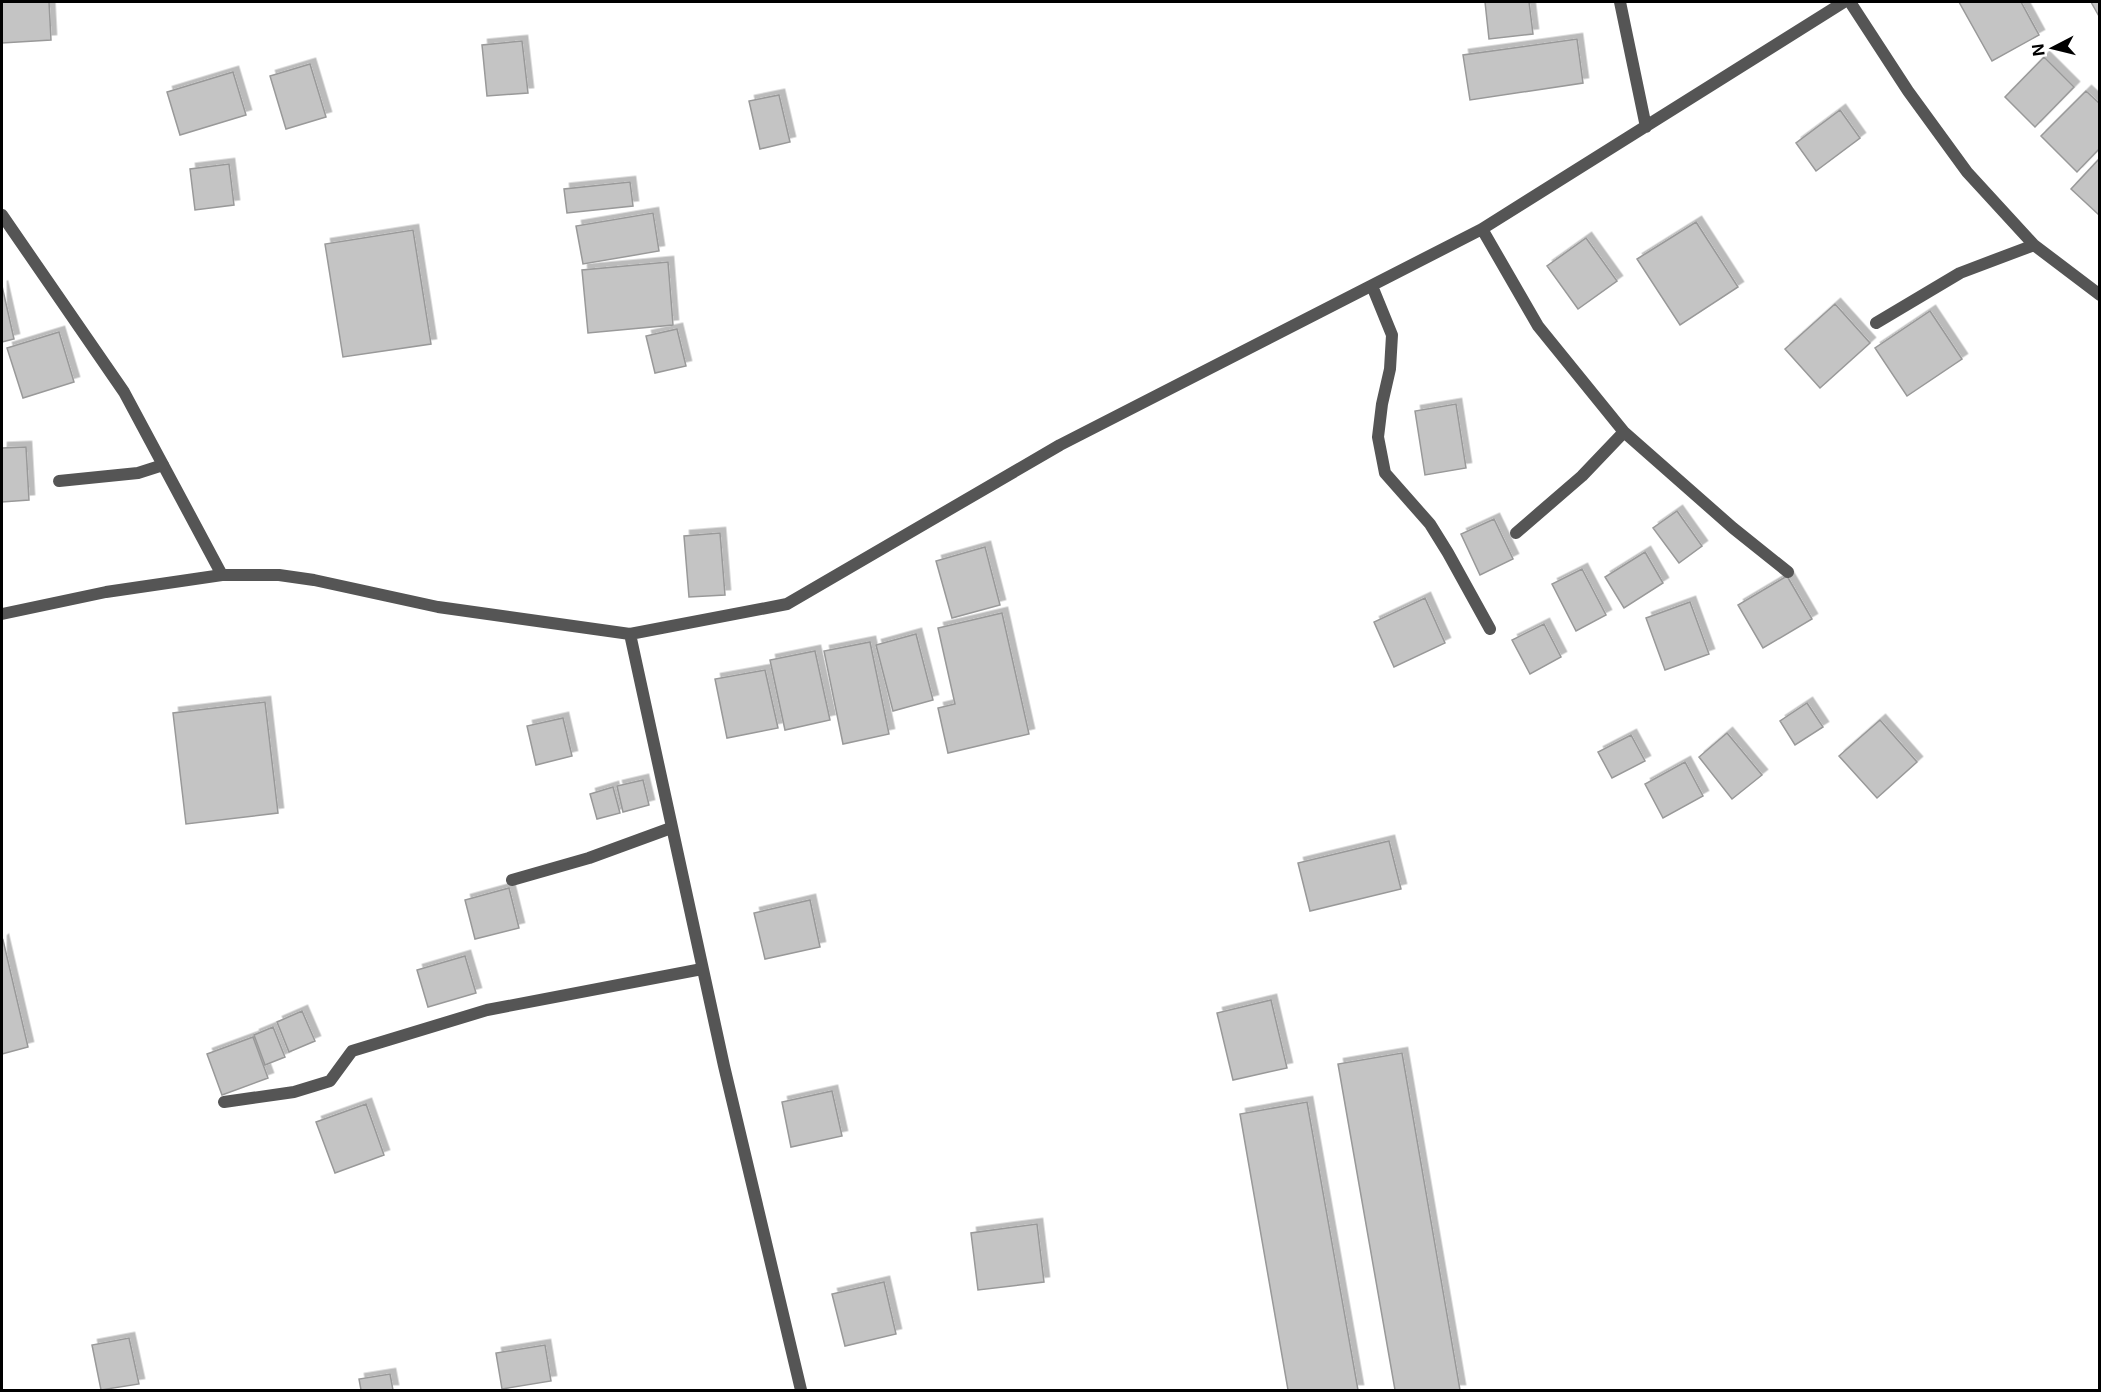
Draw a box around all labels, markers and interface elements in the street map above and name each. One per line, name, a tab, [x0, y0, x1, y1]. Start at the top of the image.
north arrow	[2023, 18, 2083, 78]
text: N	[2027, 43, 2049, 57]

